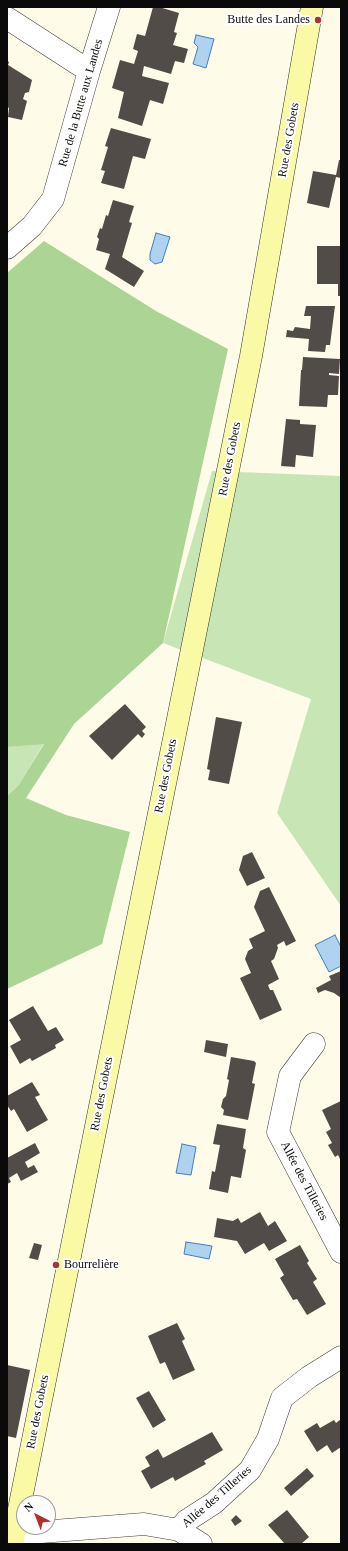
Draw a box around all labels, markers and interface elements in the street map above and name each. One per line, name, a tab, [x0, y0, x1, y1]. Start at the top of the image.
place label: Butte des Landes	[227, 13, 310, 27]
marker: Butte des Landes	[313, 15, 323, 25]
street label: Rue de la Butte aux Landes	[56, 37, 106, 169]
street label: Rue des Gobets	[275, 102, 303, 178]
street label: Rue des Gobets	[216, 421, 244, 497]
street label: Rue des Gobets	[152, 738, 180, 814]
street label: Rue des Gobets	[88, 1056, 116, 1132]
street label: Allée des Tilleries	[277, 1139, 331, 1223]
place label: Bourrelière	[64, 1258, 119, 1272]
marker: Bourrelière	[51, 1260, 61, 1270]
street label: Rue des Gobets	[24, 1374, 52, 1450]
street label: Allée des Tilleries	[179, 1463, 255, 1531]
north arrow	[16, 1495, 56, 1535]
text: N	[22, 1500, 36, 1514]

